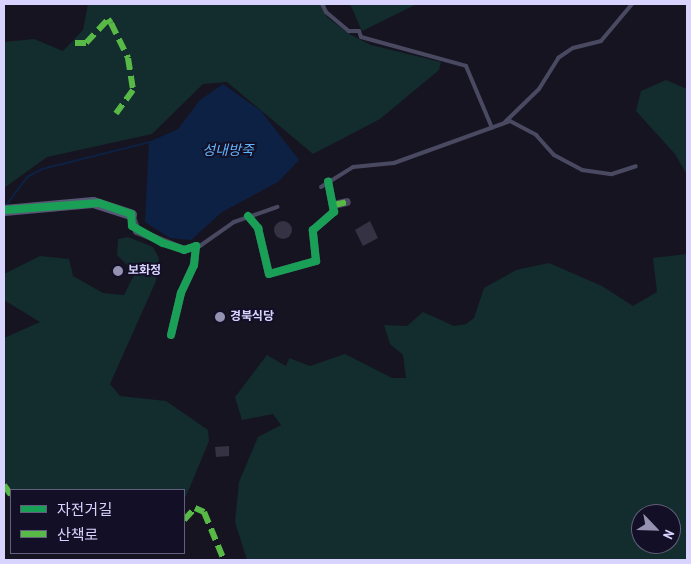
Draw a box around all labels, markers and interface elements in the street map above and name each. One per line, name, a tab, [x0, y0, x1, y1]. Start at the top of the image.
water label: 성내방죽	[202, 142, 254, 158]
place label: 보화정	[128, 264, 161, 278]
marker: 보화정	[112, 265, 124, 277]
place label: 경북식당	[230, 310, 274, 324]
marker: 경북식당	[214, 311, 226, 323]
legend	[10, 489, 185, 554]
text: 자전거길	[57, 499, 112, 520]
north arrow	[631, 504, 681, 554]
text: 산책로	[57, 524, 98, 545]
text: N	[659, 527, 679, 542]

